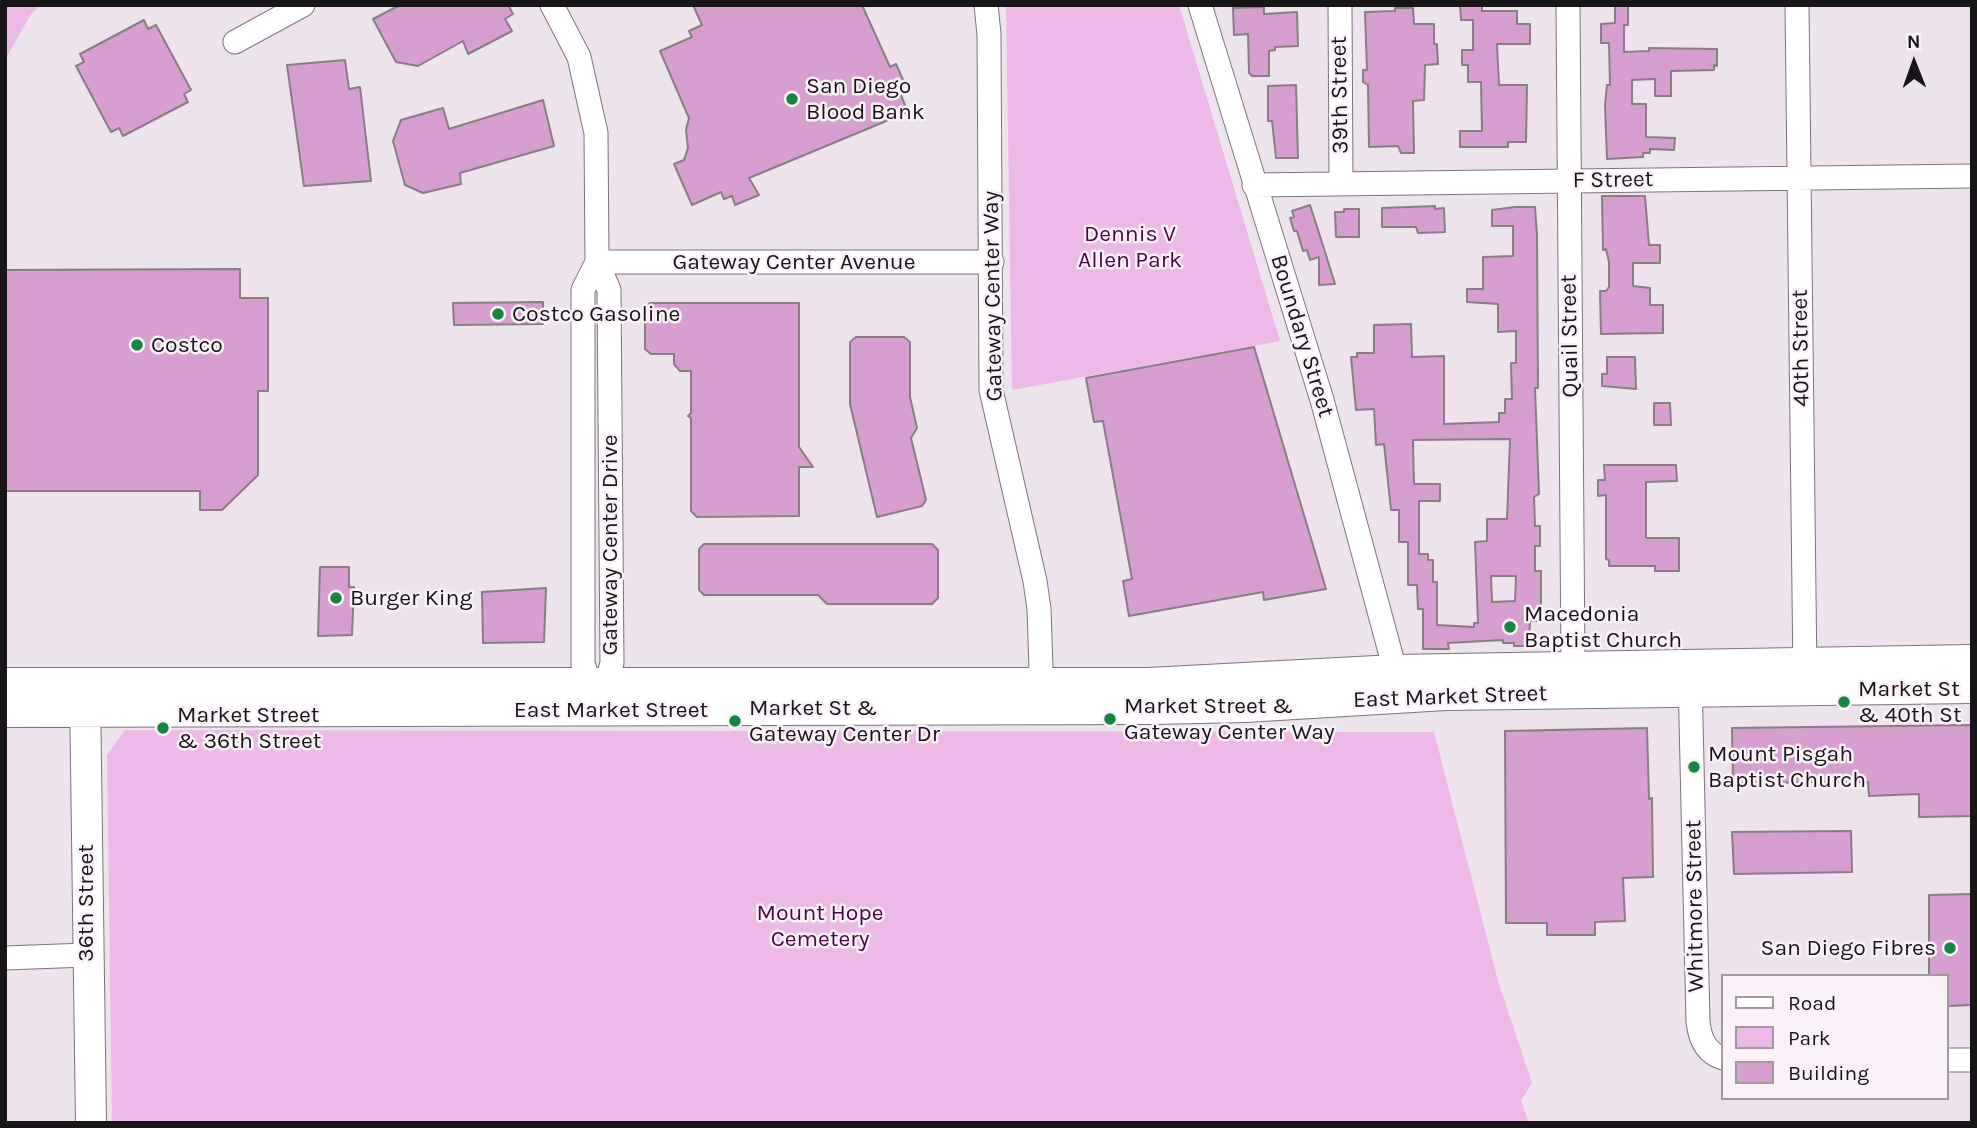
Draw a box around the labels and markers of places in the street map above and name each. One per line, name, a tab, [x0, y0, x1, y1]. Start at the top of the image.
place label: San Diego Blood Bank	[806, 72, 925, 126]
marker: San Diego Blood Bank	[784, 91, 800, 107]
place label: Costco Gasoline	[512, 300, 680, 328]
marker: Costco Gasoline	[490, 306, 506, 322]
place label: Costco	[151, 331, 223, 359]
marker: Costco	[129, 337, 145, 353]
place label: Burger King	[350, 584, 472, 612]
marker: Burger King	[328, 590, 344, 606]
place label: Macedonia Baptist Church	[1524, 600, 1682, 654]
marker: Macedonia Baptist Church	[1502, 619, 1518, 635]
place label: Market St & 40th St	[1858, 675, 1962, 729]
place label: Market Street & Gateway Center Way	[1124, 692, 1335, 746]
place label: Market St & Gateway Center Dr	[749, 694, 940, 748]
marker: Market St & 40th St	[1836, 694, 1852, 710]
place label: Market Street & 36th Street	[177, 701, 321, 755]
marker: Market Street & Gateway Center Way	[1102, 711, 1118, 727]
marker: Market St & Gateway Center Dr	[727, 713, 743, 729]
marker: Market Street & 36th Street	[155, 720, 171, 736]
place label: Mount Pisgah Baptist Church	[1708, 740, 1866, 794]
marker: Mount Pisgah Baptist Church	[1686, 759, 1702, 775]
place label: San Diego Fibres	[1760, 934, 1936, 962]
marker: San Diego Fibres	[1942, 940, 1958, 956]

